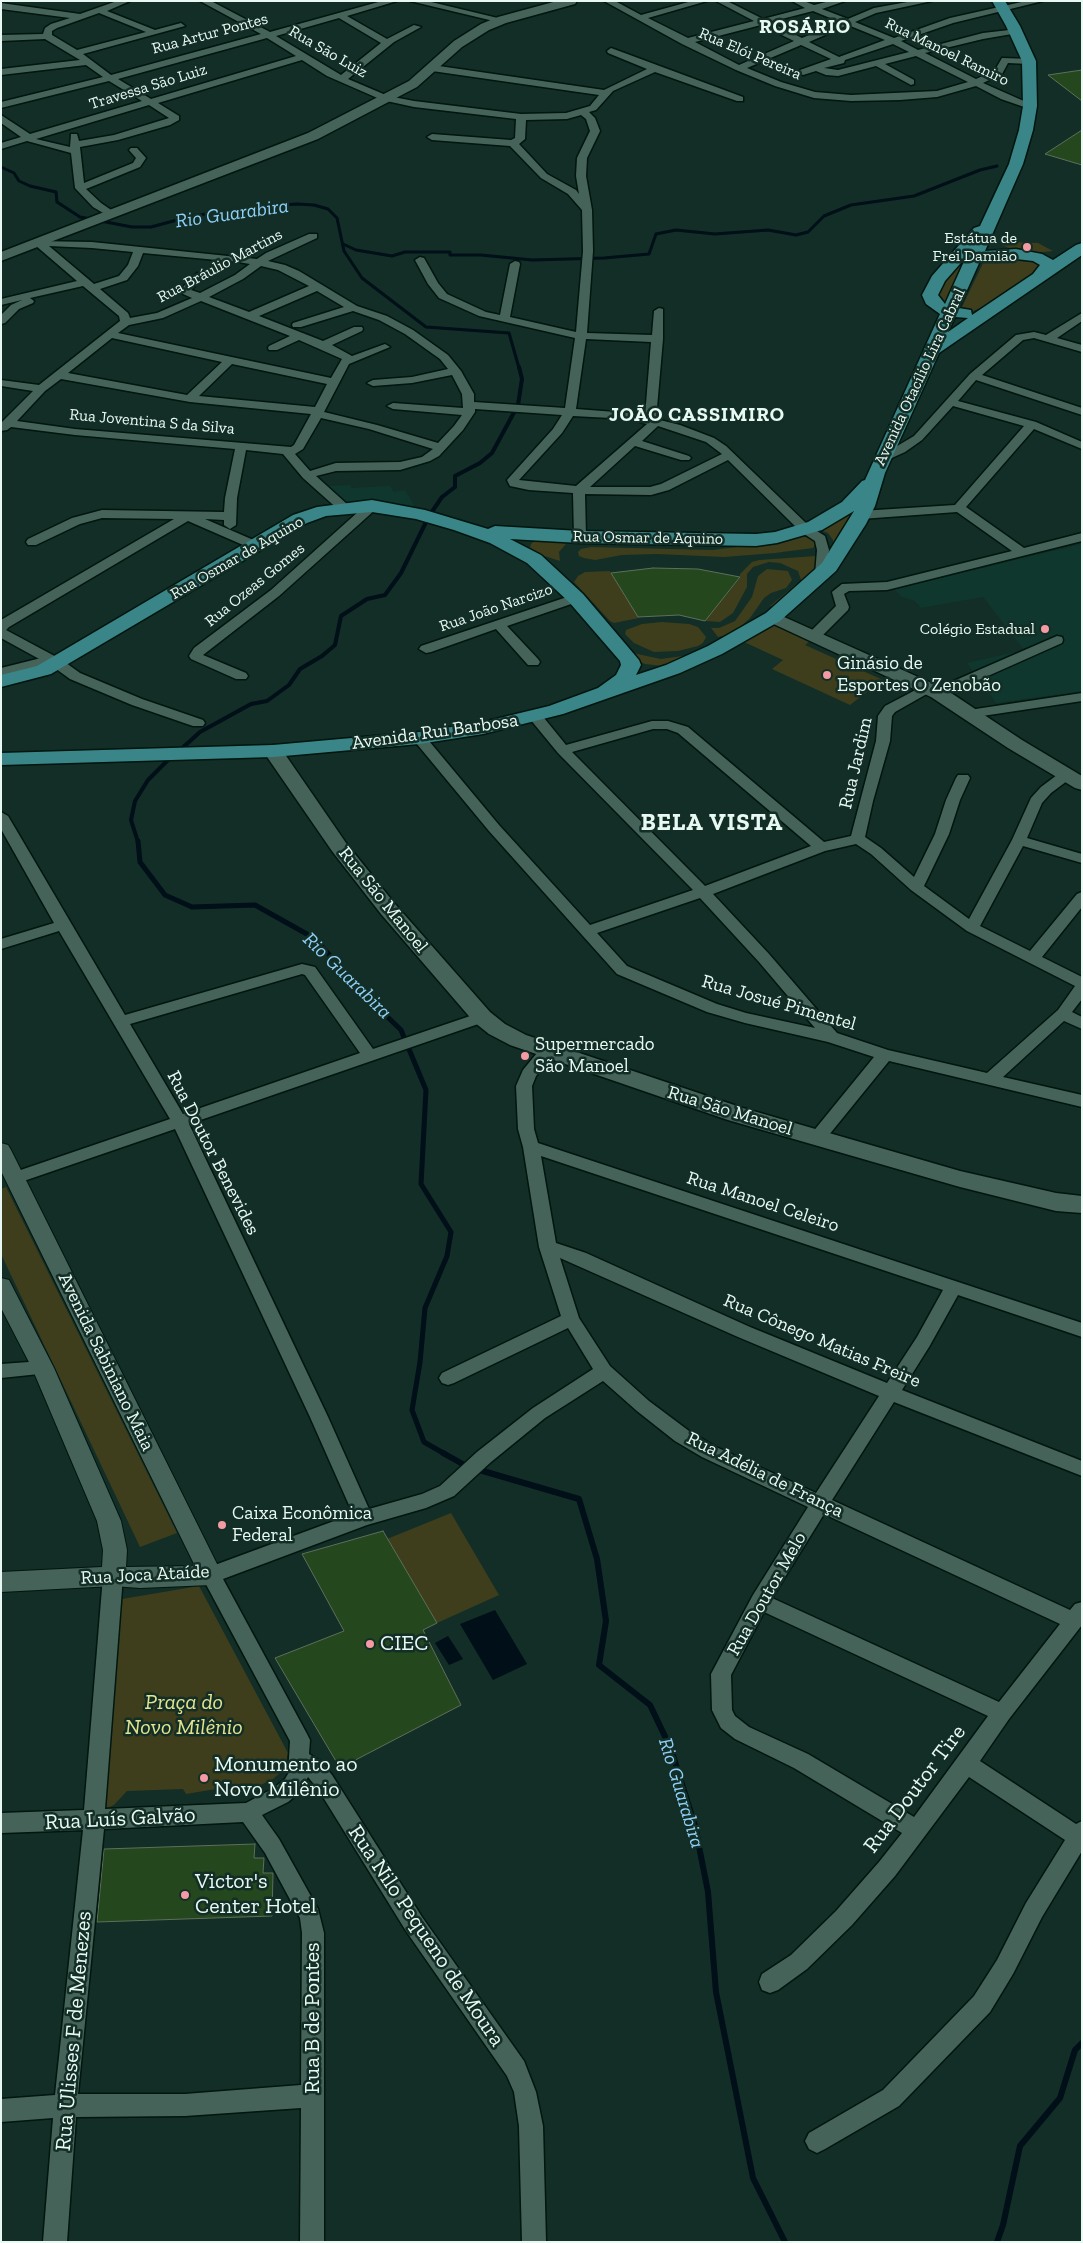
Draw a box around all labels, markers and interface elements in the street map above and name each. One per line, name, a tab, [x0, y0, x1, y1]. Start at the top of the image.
street label: Rua Artur Pontes	[150, 9, 270, 59]
street label: Rua Manoel Ramiro	[882, 14, 1012, 90]
district label: ROSÁRIO	[758, 15, 852, 39]
street label: Rua São Luiz	[285, 22, 371, 82]
street label: Rua Elói Pereira	[696, 24, 804, 84]
street label: Travessa São Luiz	[87, 60, 209, 114]
water label: Rio Guarabira	[174, 194, 290, 234]
street label: Rua Bráulio Martins	[154, 225, 286, 307]
place label: Estátua de Frei Damião	[933, 228, 1017, 266]
marker: Estátua de Frei Damião	[1021, 241, 1033, 253]
street label: Avenida Otacílio Lira Cabral	[870, 285, 970, 469]
district label: JOÃO CASSIMIRO	[607, 403, 787, 427]
street label: Rua Joventina S da Silva	[69, 405, 235, 439]
street label: Rua Osmar de Aquino	[167, 512, 307, 604]
street label: Rua Osmar de Aquino	[573, 527, 723, 549]
street label: Rua Ozeas Gomes	[201, 539, 309, 631]
street label: Rua João Narcizo	[437, 580, 555, 636]
place label: Colégio Estadual	[920, 619, 1035, 639]
marker: Colégio Estadual	[1039, 623, 1051, 635]
place label: Ginásio de Esportes O Zenobão	[837, 653, 1001, 697]
marker: Ginásio de Esportes O Zenobão	[821, 669, 833, 681]
street label: Avenida Rui Barbosa	[350, 709, 520, 755]
street label: Rua Jardim	[834, 715, 878, 811]
district label: BELA VISTA	[640, 809, 784, 837]
street label: Rua São Manoel	[333, 842, 433, 958]
water label: Rio Guarabira	[298, 928, 396, 1024]
street label: Rua Josué Pimentel	[699, 970, 859, 1036]
place label: Supermercado São Manoel	[535, 1034, 655, 1078]
marker: Supermercado São Manoel	[519, 1050, 531, 1062]
street label: Rua Doutor Benevides	[162, 1067, 264, 1239]
street label: Rua São Manoel	[665, 1081, 795, 1141]
street label: Rua Manoel Celeiro	[684, 1167, 842, 1237]
street label: Avenida Sabiniano Maia	[53, 1269, 159, 1455]
street label: Rua Cônego Matias Freire	[720, 1289, 924, 1393]
street label: Rua Adélia de França	[683, 1427, 847, 1523]
place label: Caixa Econômica Federal	[232, 1503, 372, 1547]
marker: Caixa Econômica Federal	[216, 1519, 228, 1531]
street label: Rua Doutor Melo	[722, 1528, 812, 1660]
street label: Rua Joca Ataíde	[80, 1560, 210, 1590]
place label: CIEC	[380, 1631, 428, 1657]
marker: CIEC	[364, 1638, 376, 1650]
park label: Praça do Novo Milênio	[125, 1690, 243, 1742]
street label: Rua Doutor Tire	[858, 1720, 972, 1858]
water label: Rio Guarabira	[653, 1735, 709, 1851]
place label: Monumento ao Novo Milênio	[214, 1752, 357, 1804]
marker: Monumento ao Novo Milênio	[198, 1772, 210, 1784]
street label: Rua Luís Galvão	[44, 1802, 196, 1836]
street label: Rua Nilo Pequeno de Moura	[342, 1820, 510, 2052]
place label: Victor's Center Hotel	[195, 1869, 317, 1920]
marker: Victor's Center Hotel	[179, 1889, 191, 1901]
street label: Rua Ulisses F de Menezes	[50, 1910, 98, 2152]
street label: Rua B de Pontes	[300, 1942, 326, 2094]

